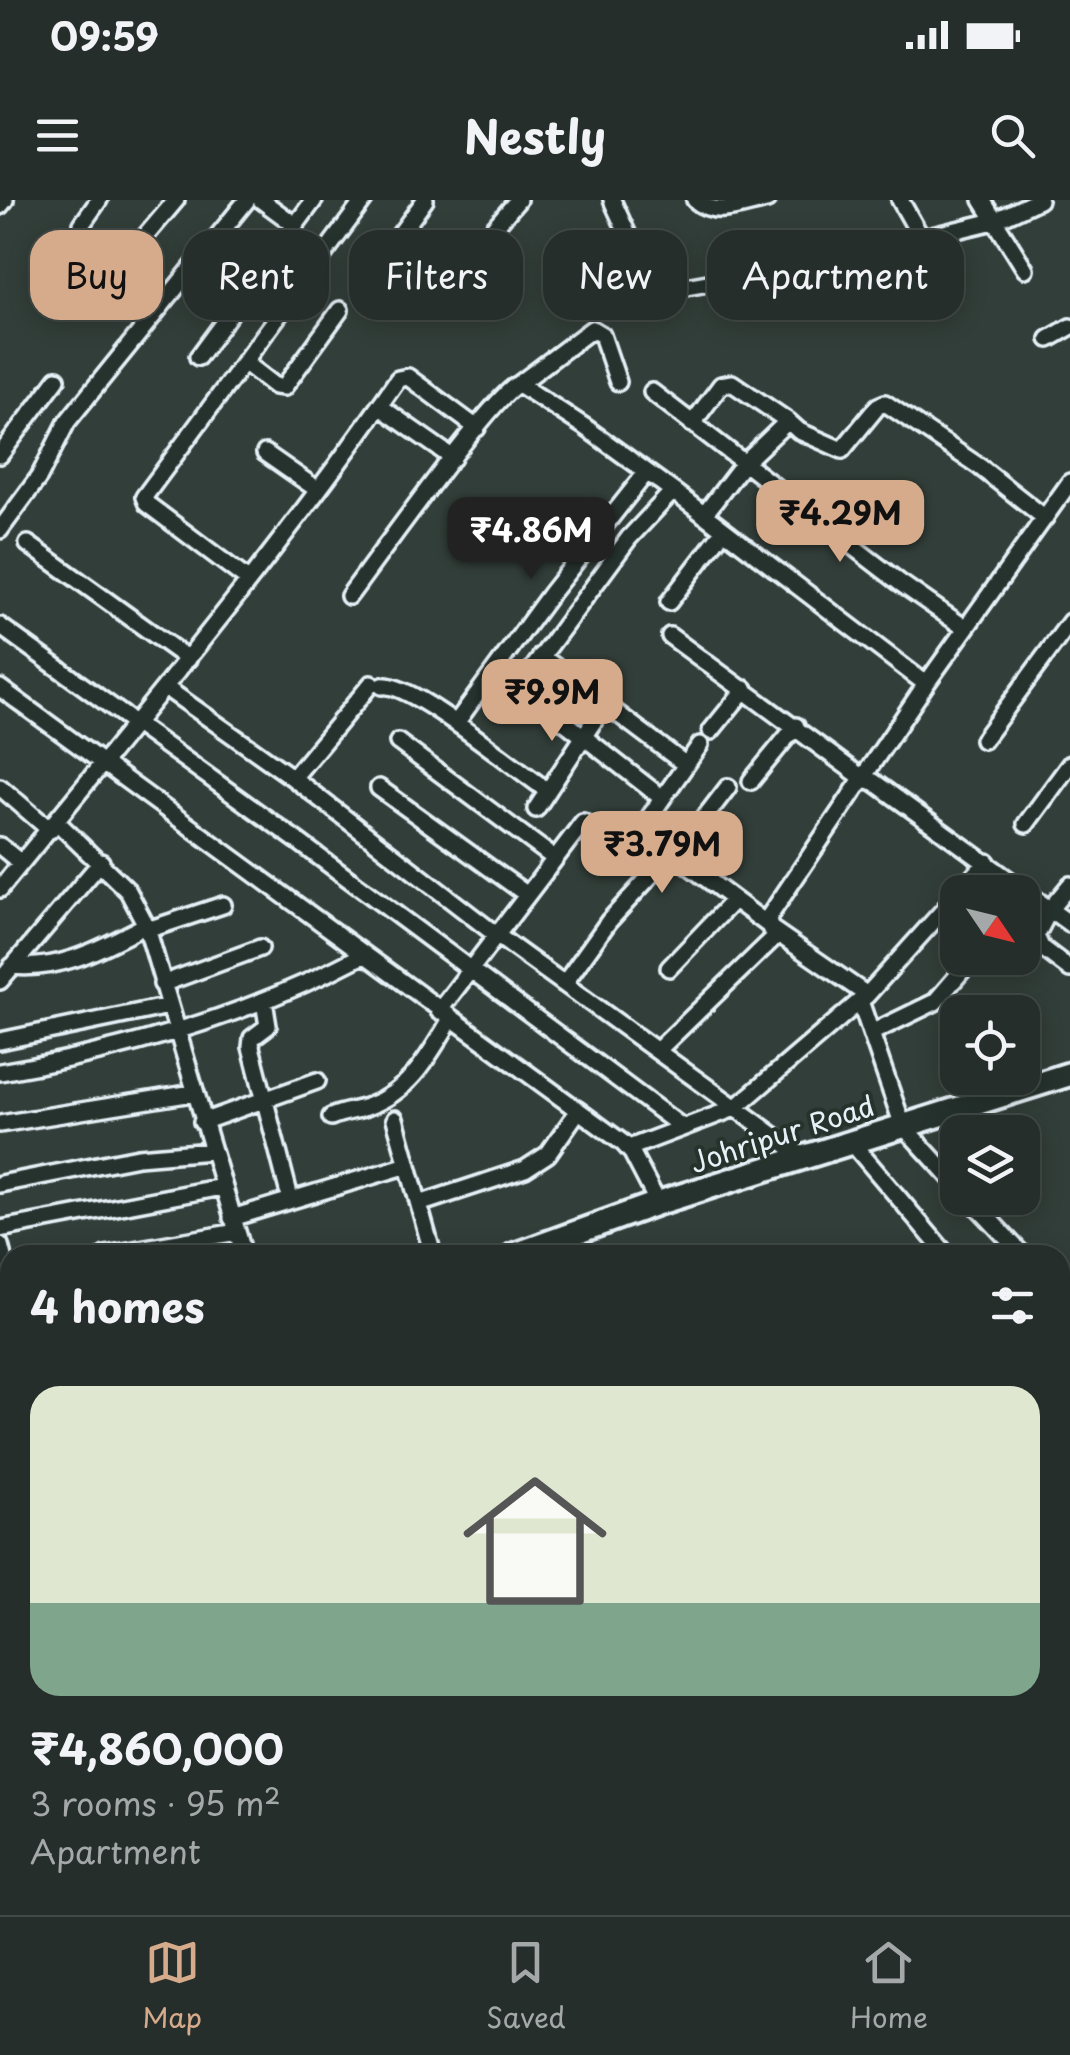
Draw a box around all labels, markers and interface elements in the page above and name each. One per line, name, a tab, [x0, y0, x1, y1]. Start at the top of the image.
text: 09:59	[50, 7, 159, 64]
text: Nestly	[464, 101, 606, 169]
icon: menu	[30, 108, 85, 163]
icon: search	[985, 108, 1040, 163]
chip: Buy	[30, 230, 163, 320]
chip: Rent	[183, 230, 329, 320]
chip: Filters	[349, 230, 523, 320]
chip: New	[543, 230, 687, 320]
chip: Apartment	[707, 230, 964, 320]
pin: ₹4.29M	[759, 480, 921, 565]
text: ₹4.29M	[778, 488, 902, 536]
pin: ₹4.86M	[450, 497, 612, 582]
text: ₹4.86M	[469, 505, 593, 553]
pin: ₹9.9M	[482, 659, 622, 744]
text: ₹9.9M	[504, 667, 600, 715]
pin: ₹3.79M	[581, 811, 743, 896]
text: ₹3.79M	[603, 819, 721, 867]
north arrow	[940, 875, 1040, 975]
map controls	[940, 875, 1040, 1215]
button: locate	[940, 995, 1040, 1095]
street label: Johripur Road	[684, 1083, 880, 1183]
button: layers	[940, 1115, 1040, 1215]
text: 4 homes	[30, 1274, 205, 1337]
icon: filters	[985, 1278, 1040, 1333]
icon: home	[445, 1451, 625, 1631]
text: ₹4,860,000	[30, 1716, 284, 1779]
text: 3 rooms · 95 m²	[30, 1779, 281, 1827]
text: Apartment	[30, 1827, 201, 1875]
tab: Map	[142, 1935, 202, 2038]
tab: Saved	[486, 1935, 566, 2038]
tab: Home	[850, 1935, 928, 2038]

